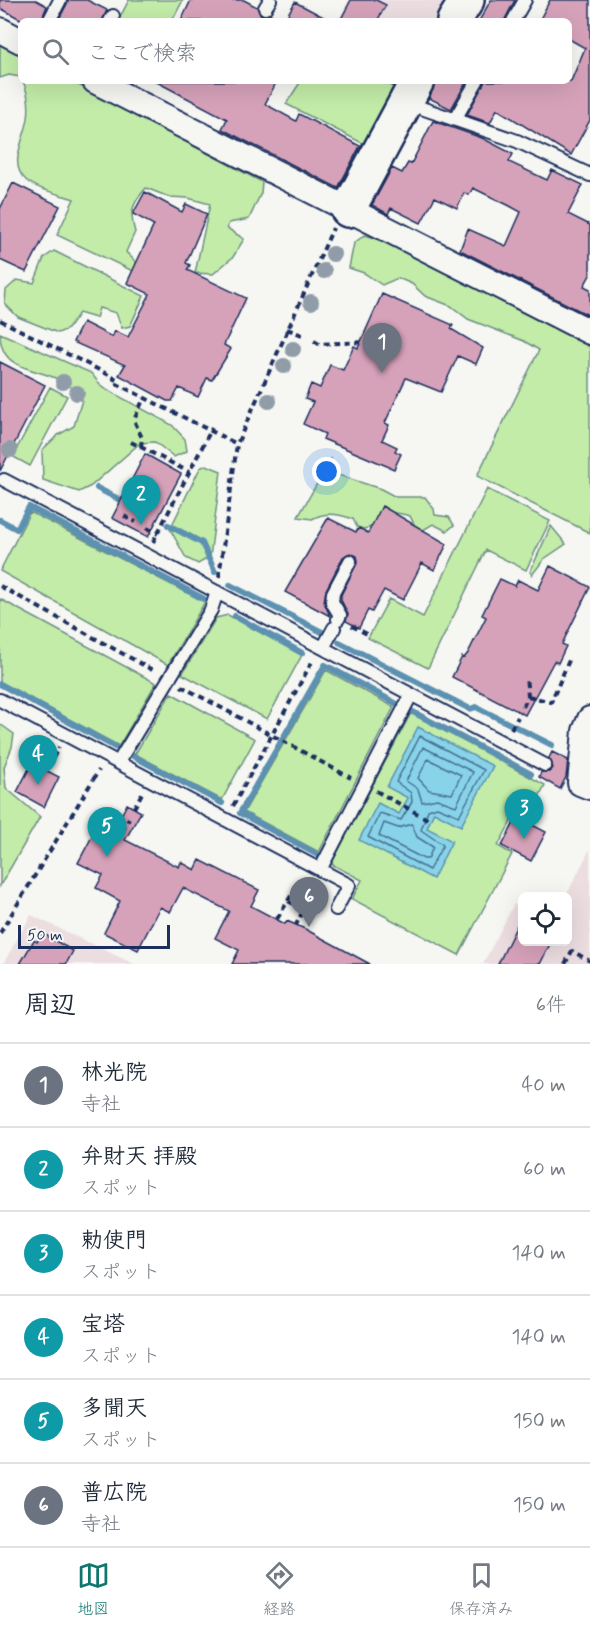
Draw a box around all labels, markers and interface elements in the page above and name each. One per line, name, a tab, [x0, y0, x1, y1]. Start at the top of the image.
search box	[18, 18, 572, 84]
icon: search	[39, 35, 72, 68]
text: ここで検索	[87, 40, 197, 68]
pin: 1	[362, 324, 401, 373]
your location	[312, 457, 341, 486]
pin: 2	[122, 476, 160, 525]
pin: 4	[18, 736, 57, 785]
pin: 3	[504, 790, 544, 839]
pin: 5	[88, 808, 126, 857]
pin: 6	[290, 878, 328, 927]
map controls	[518, 892, 572, 946]
button: locate	[518, 892, 572, 946]
scale bar	[18, 922, 170, 950]
text: 50 m	[27, 925, 63, 946]
text: 周辺	[24, 989, 76, 1023]
text: 6件	[536, 992, 566, 1019]
text: 林光院	[81, 1059, 147, 1087]
text: 1	[39, 1072, 48, 1099]
text: 40 m	[522, 1072, 566, 1099]
text: 寺社	[81, 1091, 121, 1118]
text: 弁財天 拝殿	[81, 1143, 197, 1171]
text: 2	[39, 1156, 48, 1183]
text: 60 m	[523, 1156, 566, 1183]
text: スポット	[81, 1175, 161, 1202]
text: 勅使門	[81, 1227, 147, 1255]
text: 3	[39, 1240, 48, 1267]
text: 140 m	[512, 1240, 566, 1267]
text: スポット	[81, 1259, 161, 1286]
text: 宝塔	[81, 1311, 125, 1339]
text: 4	[38, 1324, 49, 1351]
text: 140 m	[512, 1324, 566, 1351]
text: スポット	[81, 1343, 161, 1370]
text: 多聞天	[81, 1395, 147, 1423]
text: 5	[38, 1408, 50, 1435]
text: 150 m	[513, 1408, 566, 1435]
text: スポット	[81, 1427, 161, 1454]
text: 普広院	[81, 1479, 147, 1507]
text: 6	[38, 1492, 49, 1519]
text: 150 m	[513, 1492, 566, 1519]
text: 寺社	[81, 1511, 121, 1538]
tab: 地図	[77, 1559, 110, 1620]
tab: 経路	[263, 1559, 296, 1620]
tab: 保存済み	[449, 1559, 513, 1620]

